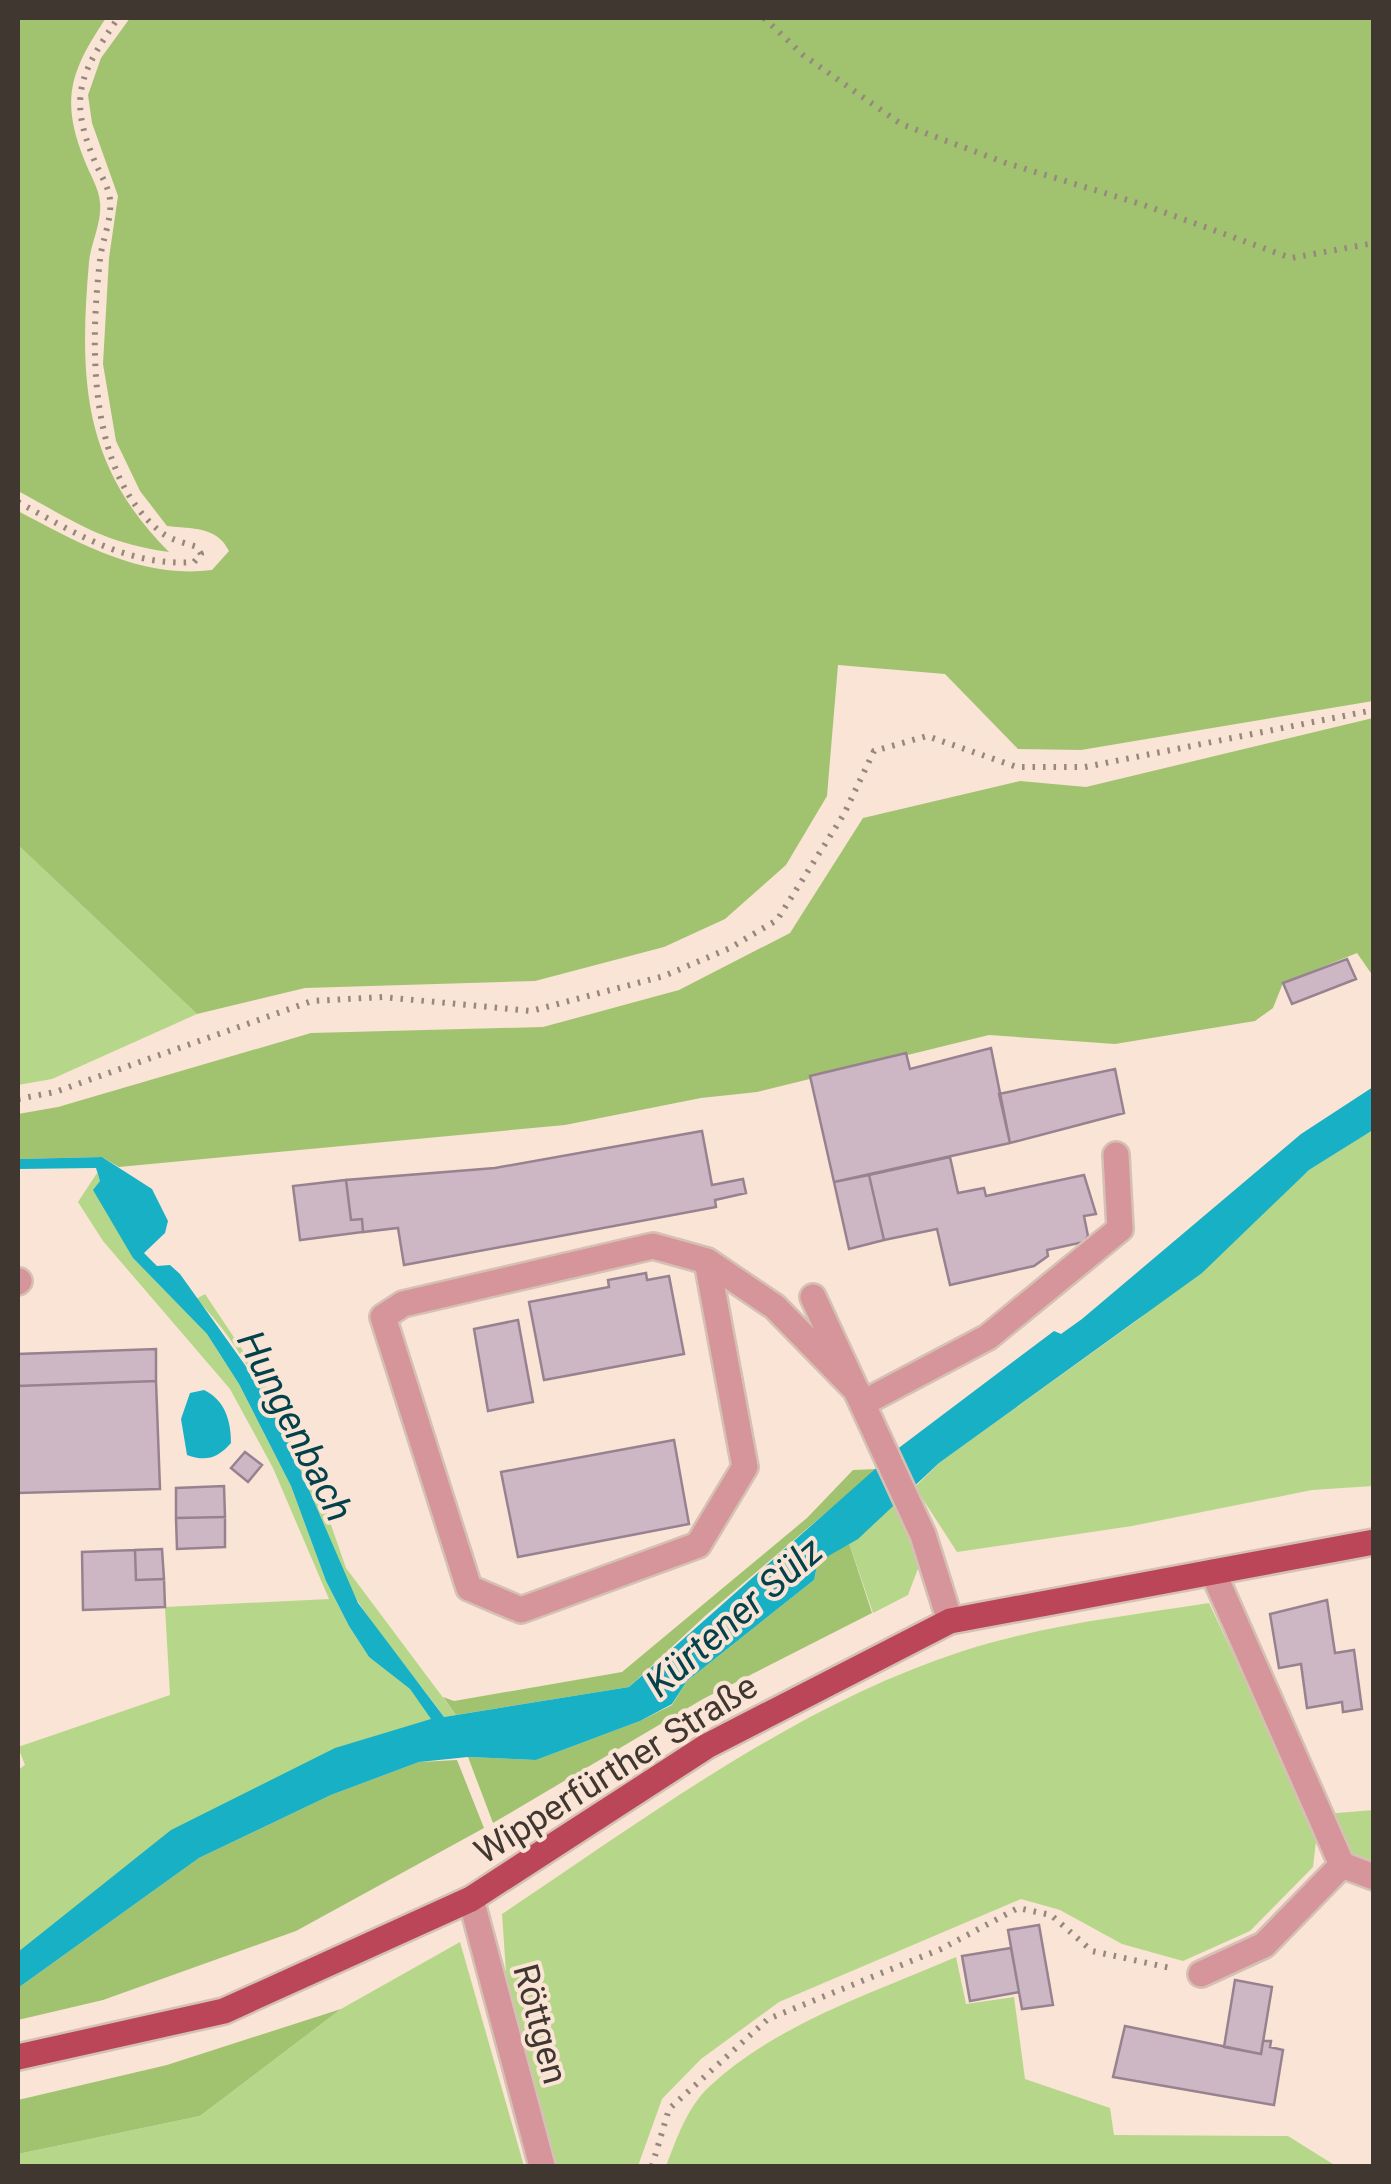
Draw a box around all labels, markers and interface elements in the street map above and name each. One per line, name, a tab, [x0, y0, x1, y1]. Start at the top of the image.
water label: Hungenbach	[228, 1323, 362, 1529]
water label: Kürtener Sülz	[637, 1528, 832, 1706]
street label: Wipperfürther Straße	[467, 1665, 765, 1873]
street label: Röttgen	[504, 1960, 576, 2088]

